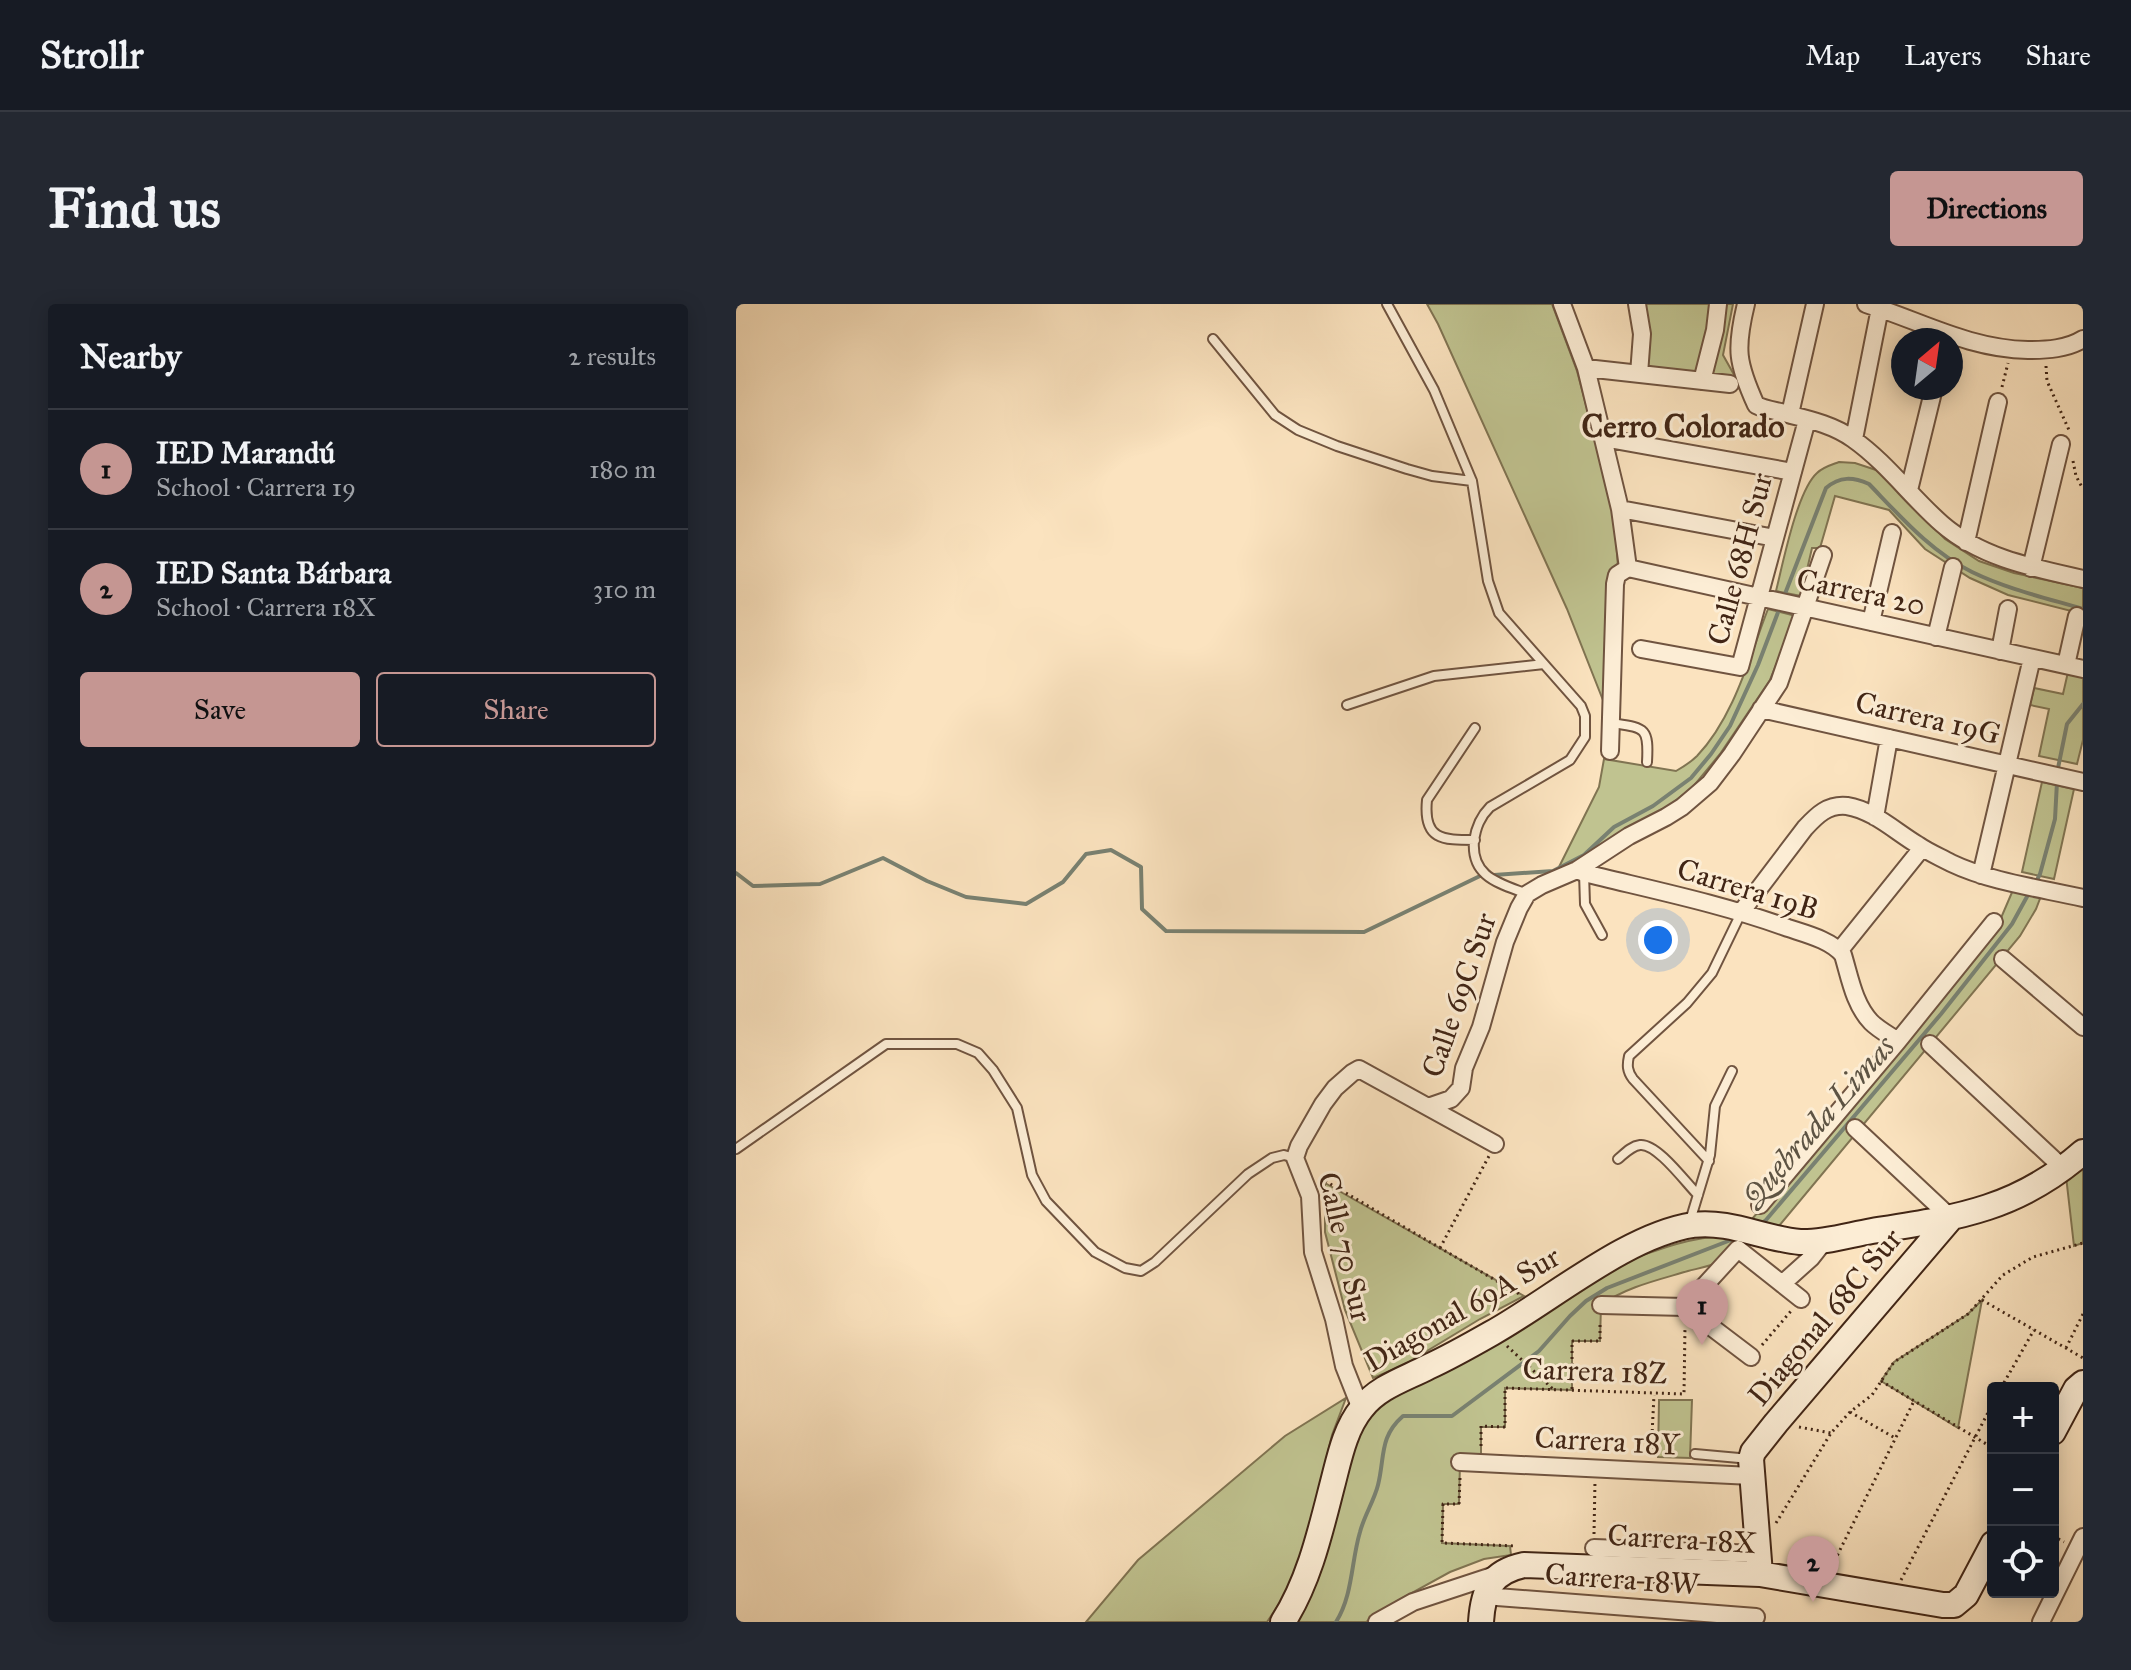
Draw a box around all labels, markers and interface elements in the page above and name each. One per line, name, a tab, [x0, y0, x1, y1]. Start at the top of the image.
text: Strollr	[40, 32, 143, 78]
text: Map	[1805, 38, 1860, 73]
text: Layers	[1904, 38, 1982, 73]
text: Share	[2026, 38, 2091, 73]
button: Directions	[1890, 171, 2083, 246]
text: Find us	[48, 174, 221, 242]
north arrow	[1891, 328, 1963, 400]
text: Nearby	[80, 336, 182, 377]
text: 2 results	[568, 340, 656, 372]
district label: Cerro Colorado	[1581, 407, 1785, 446]
text: IED Marandú	[156, 435, 335, 471]
text: 1	[101, 453, 111, 485]
text: 180 m	[589, 453, 656, 485]
street label: Calle 68H Sur	[1700, 468, 1780, 649]
text: School · Carrera 19	[156, 471, 356, 503]
text: IED Santa Bárbara	[156, 555, 391, 591]
street label: Carrera 20	[1793, 561, 1929, 623]
text: 2	[100, 573, 112, 605]
text: 310 m	[593, 573, 656, 605]
text: School · Carrera 18X	[156, 591, 376, 623]
button: Save	[80, 672, 360, 747]
button: Share	[376, 672, 656, 747]
street label: Carrera 19G	[1852, 684, 2004, 753]
street label: Carrera 19B	[1673, 850, 1823, 928]
street label: Calle 69C Sur	[1414, 908, 1505, 1082]
your location	[1638, 920, 1678, 960]
water label: Quebrada Limas	[1732, 1027, 1904, 1216]
street label: Calle 70 Sur	[1310, 1169, 1380, 1326]
street label: Diagonal 68C Sur	[1740, 1221, 1910, 1413]
street label: Diagonal 69A Sur	[1358, 1238, 1567, 1380]
pin: 1	[1676, 1279, 1728, 1345]
street label: Carrera 18Z	[1522, 1350, 1668, 1392]
map controls	[1987, 1382, 2059, 1598]
button: +	[1987, 1382, 2059, 1454]
street label: Carrera 18Y	[1534, 1419, 1681, 1463]
button: −	[1987, 1454, 2059, 1526]
street label: Carrera 18X	[1606, 1517, 1758, 1561]
button: locate	[1987, 1526, 2059, 1598]
pin: 2	[1787, 1536, 1839, 1602]
street label: Carrera 18W	[1544, 1556, 1702, 1602]

